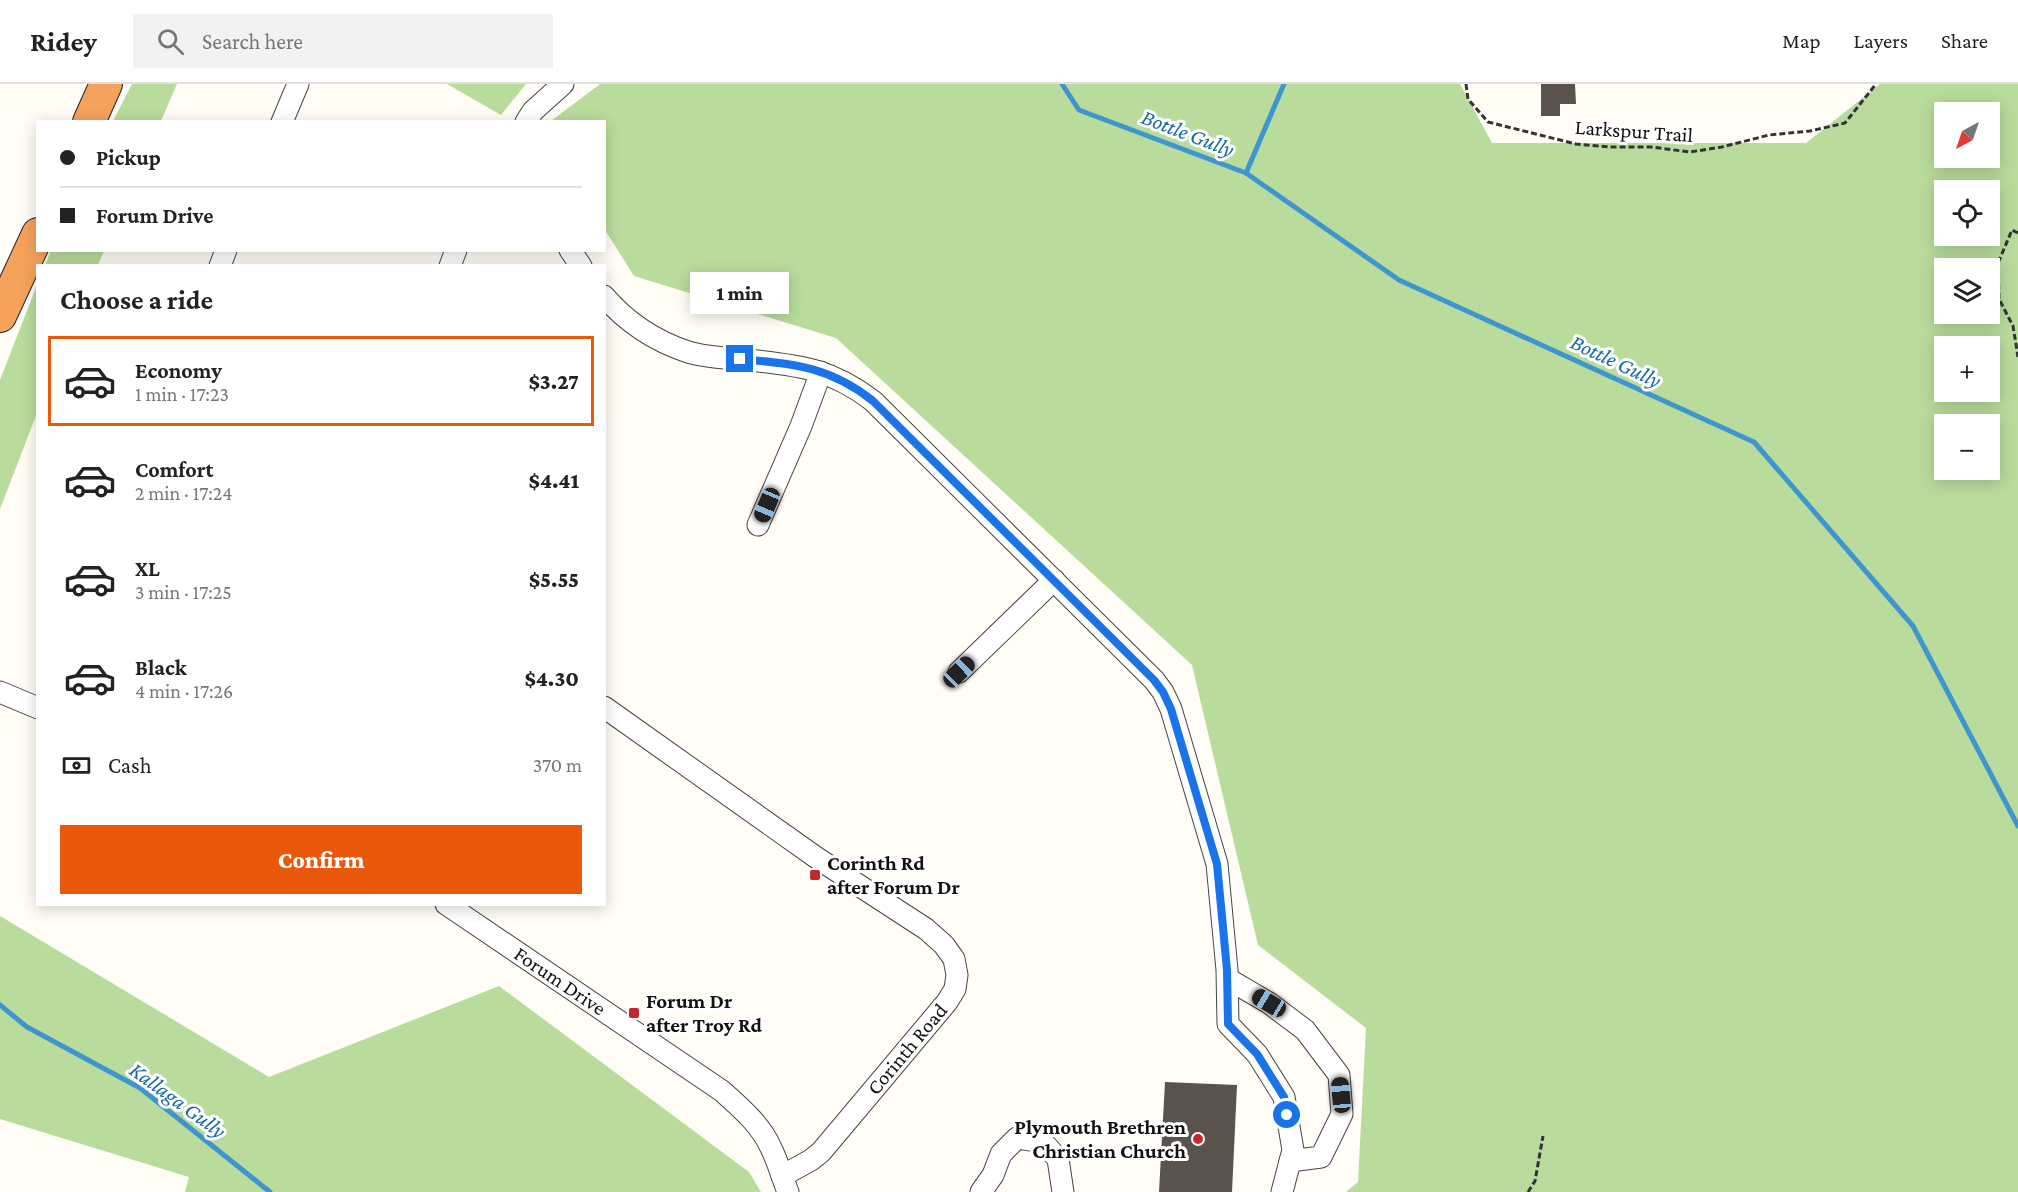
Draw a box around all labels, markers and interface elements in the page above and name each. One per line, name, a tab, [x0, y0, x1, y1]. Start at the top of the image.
search box	[133, 14, 553, 68]
icon: search	[154, 25, 187, 58]
text: Ridey	[30, 26, 97, 57]
text: Search here	[202, 29, 303, 54]
text: Map	[1782, 29, 1821, 53]
text: Layers	[1854, 29, 1908, 53]
text: Share	[1941, 29, 1988, 53]
north arrow	[1934, 102, 2000, 168]
map controls	[1934, 102, 2000, 480]
water label: Bottle Gully	[1138, 104, 1238, 162]
street label: Larkspur Trail	[1574, 115, 1694, 147]
text: Pickup	[96, 145, 161, 170]
button: locate	[1934, 180, 2000, 246]
text: Forum Drive	[96, 203, 213, 228]
button: layers	[1934, 258, 2000, 324]
callout: 1 min	[690, 272, 789, 314]
text: 1 min	[716, 282, 763, 304]
text: Choose a ride	[60, 285, 213, 315]
water label: Bottle Gully	[1567, 329, 1665, 393]
button: +	[1934, 336, 2000, 402]
route end	[726, 345, 753, 372]
icon: car	[63, 354, 117, 408]
text: Economy	[135, 358, 222, 383]
text: $3.27	[528, 369, 579, 394]
text: 1 min · 17:23	[135, 383, 229, 405]
button: −	[1934, 414, 2000, 480]
icon: car	[63, 453, 117, 507]
text: Comfort	[135, 457, 213, 482]
text: $4.41	[529, 468, 579, 493]
text: 2 min · 17:24	[135, 482, 233, 504]
car	[752, 485, 782, 525]
icon: car	[63, 552, 117, 606]
text: XL	[135, 556, 160, 581]
text: $5.55	[529, 567, 579, 592]
text: 3 min · 17:25	[135, 581, 232, 603]
icon: car	[63, 651, 117, 705]
car	[940, 653, 978, 691]
text: Black	[135, 655, 187, 680]
text: $4.30	[524, 666, 579, 691]
text: 4 min · 17:26	[135, 680, 233, 702]
icon: cash	[60, 749, 93, 782]
text: Cash	[108, 753, 152, 778]
text: 370 m	[533, 754, 582, 776]
button: Confirm	[60, 825, 582, 894]
place label: Corinth Rd after Forum Dr	[827, 851, 960, 899]
marker: Corinth Rd after Forum Dr	[808, 868, 822, 882]
street label: Forum Drive	[510, 942, 610, 1020]
car	[1249, 986, 1289, 1020]
place label: Forum Dr after Troy Rd	[646, 989, 762, 1037]
street label: Corinth Road	[862, 999, 952, 1099]
marker: Forum Dr after Troy Rd	[627, 1006, 641, 1020]
water label: Kallaga Gully	[125, 1057, 231, 1143]
car	[1330, 1076, 1352, 1114]
route start	[1273, 1101, 1300, 1128]
place label: Plymouth Brethren Christian Church	[1014, 1115, 1186, 1163]
marker: Plymouth Brethren Christian Church	[1191, 1132, 1205, 1146]

